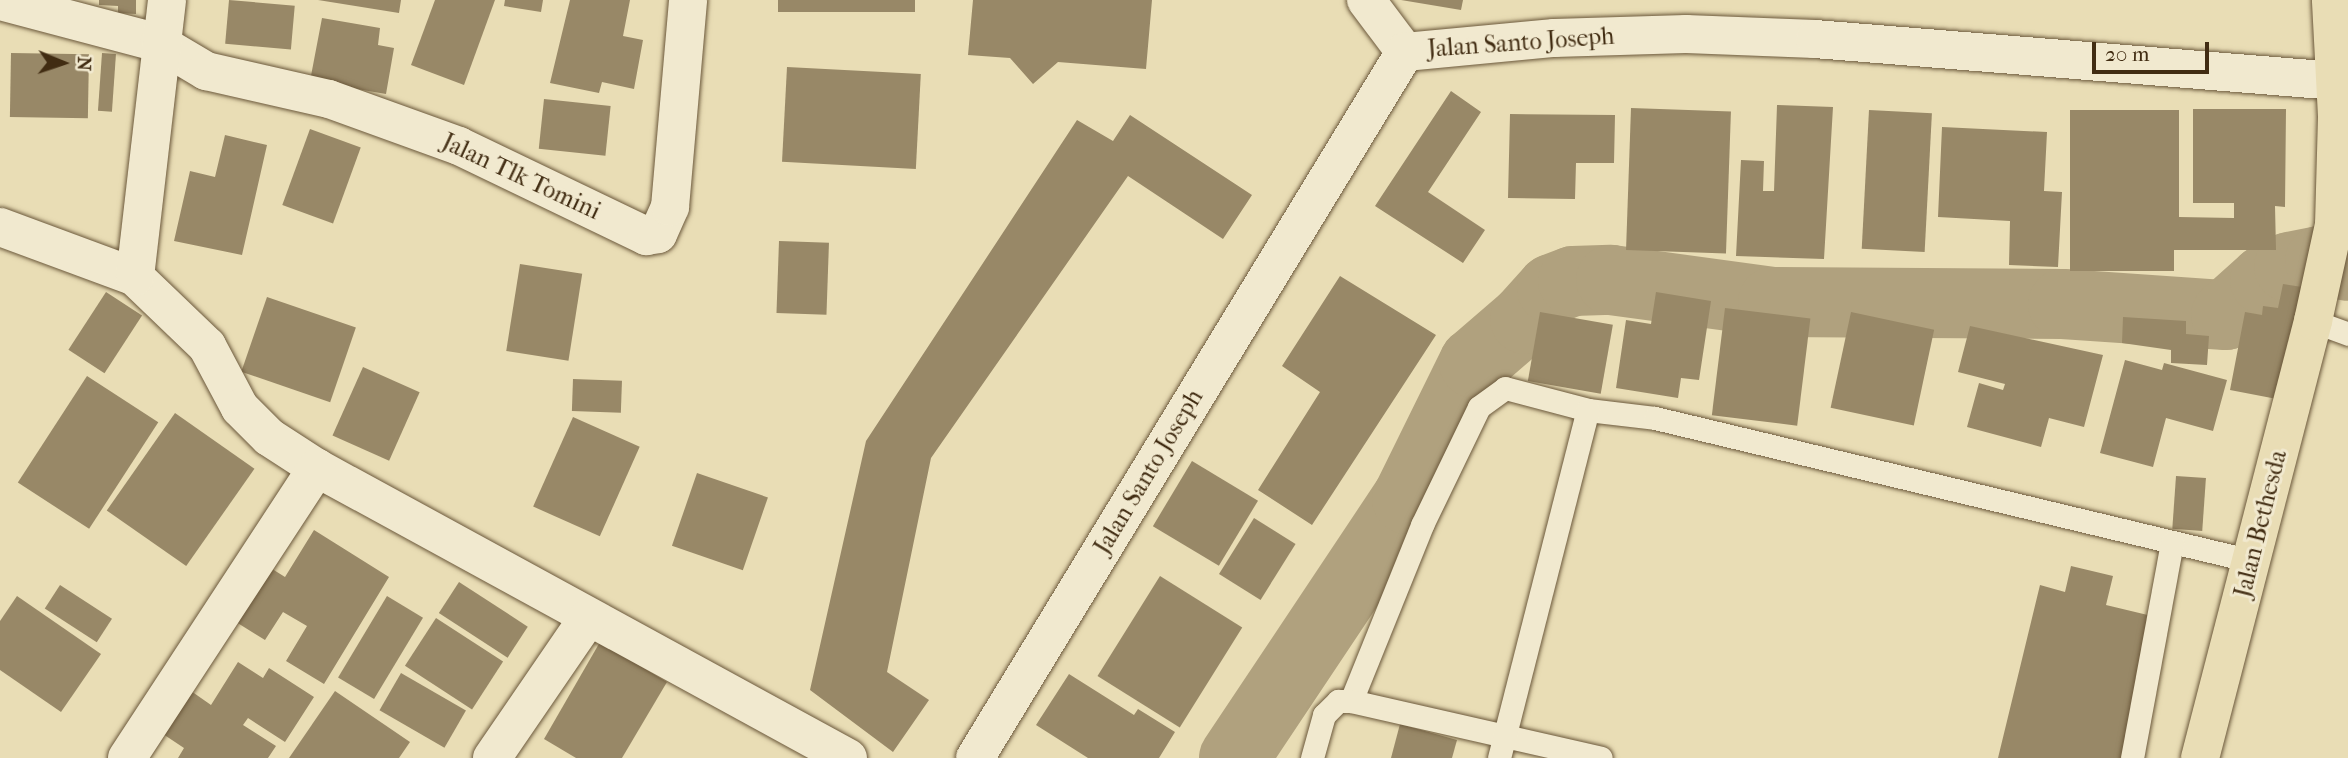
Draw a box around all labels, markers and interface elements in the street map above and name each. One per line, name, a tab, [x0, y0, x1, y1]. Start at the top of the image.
street label: Jalan Santo Joseph	[1427, 22, 1615, 64]
north arrow	[28, 28, 98, 98]
scale bar	[2096, 28, 2213, 72]
text: 20 m	[2105, 42, 2149, 66]
text: N	[73, 56, 95, 71]
street label: Jalan Tlk Tomini	[437, 128, 605, 226]
street label: Jalan Santo Joseph	[1088, 384, 1210, 560]
street label: Jalan Bethesda	[2229, 447, 2293, 601]

